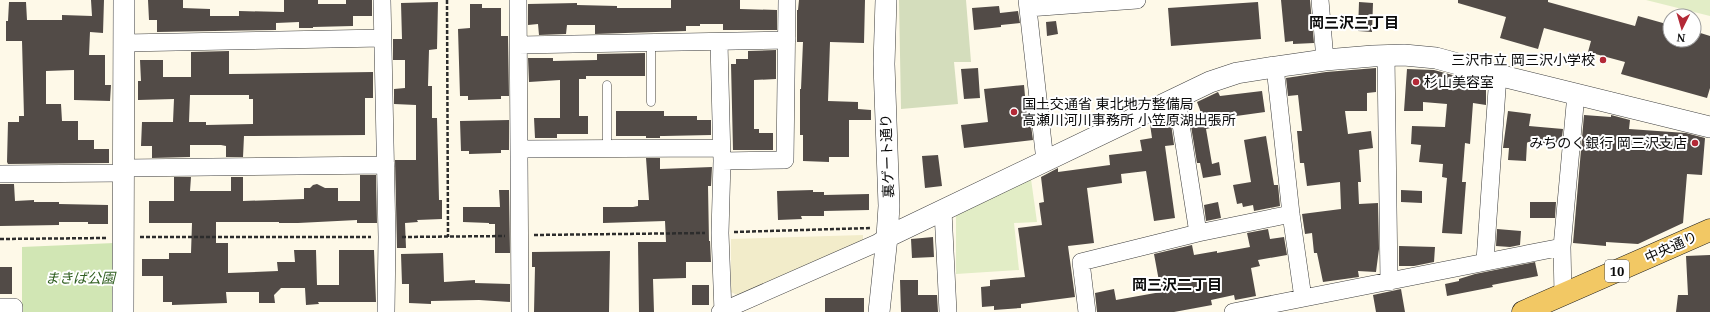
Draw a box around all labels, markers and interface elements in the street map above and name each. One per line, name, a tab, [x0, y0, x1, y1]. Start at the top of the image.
north arrow	[1662, 8, 1702, 48]
district label: 岡三沢三丁目	[1309, 12, 1399, 32]
text: N	[1676, 31, 1686, 46]
place label: 三沢市立 岡三沢小学校	[1451, 50, 1595, 69]
marker: 三沢市立 岡三沢小学校	[1598, 55, 1608, 65]
place label: 杉山美容室	[1424, 72, 1494, 91]
marker: 杉山美容室	[1411, 77, 1421, 87]
place label: 国土交通省 東北地方整備局 高瀬川河川事務所 小笠原湖出張所	[1022, 94, 1236, 129]
marker: 国土交通省 東北地方整備局 高瀬川河川事務所 小笠原湖出張所	[1009, 107, 1019, 117]
street label: 裏ゲート通り	[876, 114, 897, 198]
place label: みちのく銀行 岡三沢支店	[1529, 133, 1687, 152]
marker: みちのく銀行 岡三沢支店	[1690, 138, 1700, 148]
street label: 中央通り	[1641, 226, 1700, 267]
road number: 10	[1605, 260, 1629, 282]
park label: まきば公園	[45, 268, 117, 287]
district label: 岡三沢二丁目	[1132, 274, 1222, 294]

